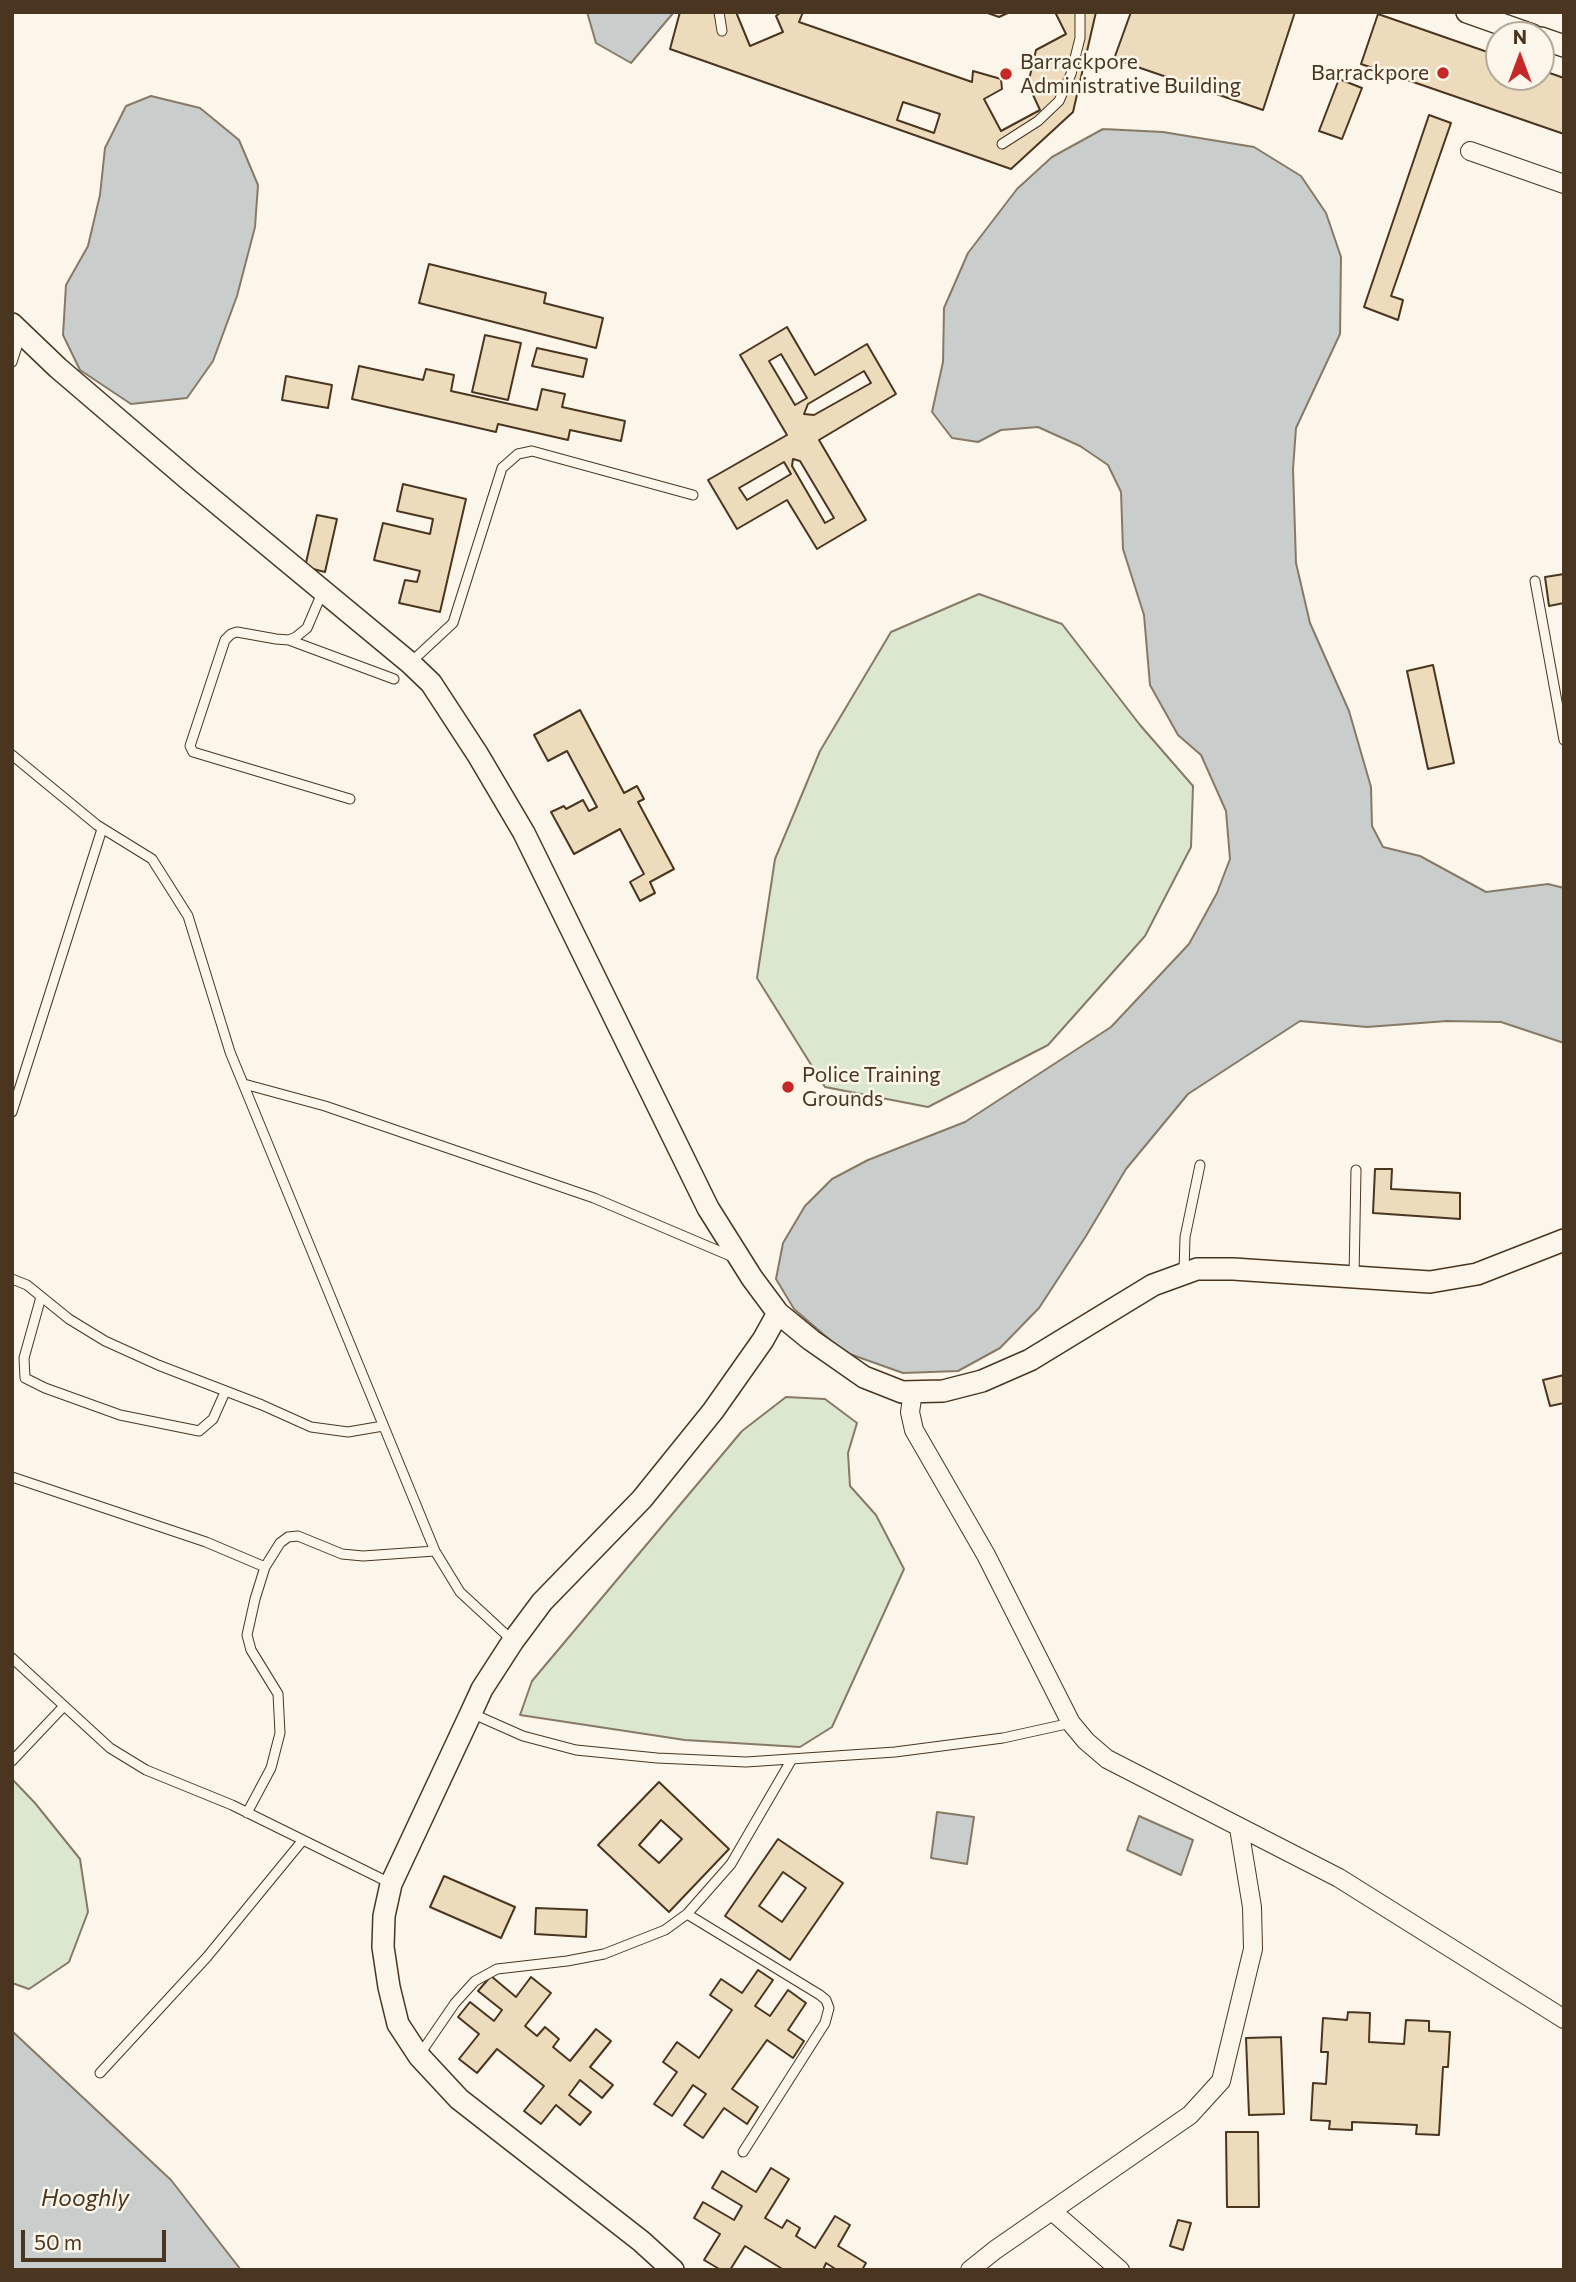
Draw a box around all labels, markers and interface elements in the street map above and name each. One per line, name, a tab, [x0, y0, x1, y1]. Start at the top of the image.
north arrow	[1485, 21, 1555, 91]
text: N	[1513, 25, 1527, 48]
place label: Barrackpore Administrative Building	[1020, 49, 1241, 99]
place label: Barrackpore	[1311, 60, 1429, 86]
marker: Barrackpore	[1435, 65, 1451, 81]
marker: Barrackpore Administrative Building	[998, 66, 1014, 82]
place label: Police Training Grounds	[802, 1062, 941, 1112]
marker: Police Training Grounds	[780, 1079, 796, 1095]
water label: Hooghly	[41, 2184, 129, 2212]
scale bar	[24, 2216, 170, 2260]
text: 50 m	[34, 2229, 82, 2254]

